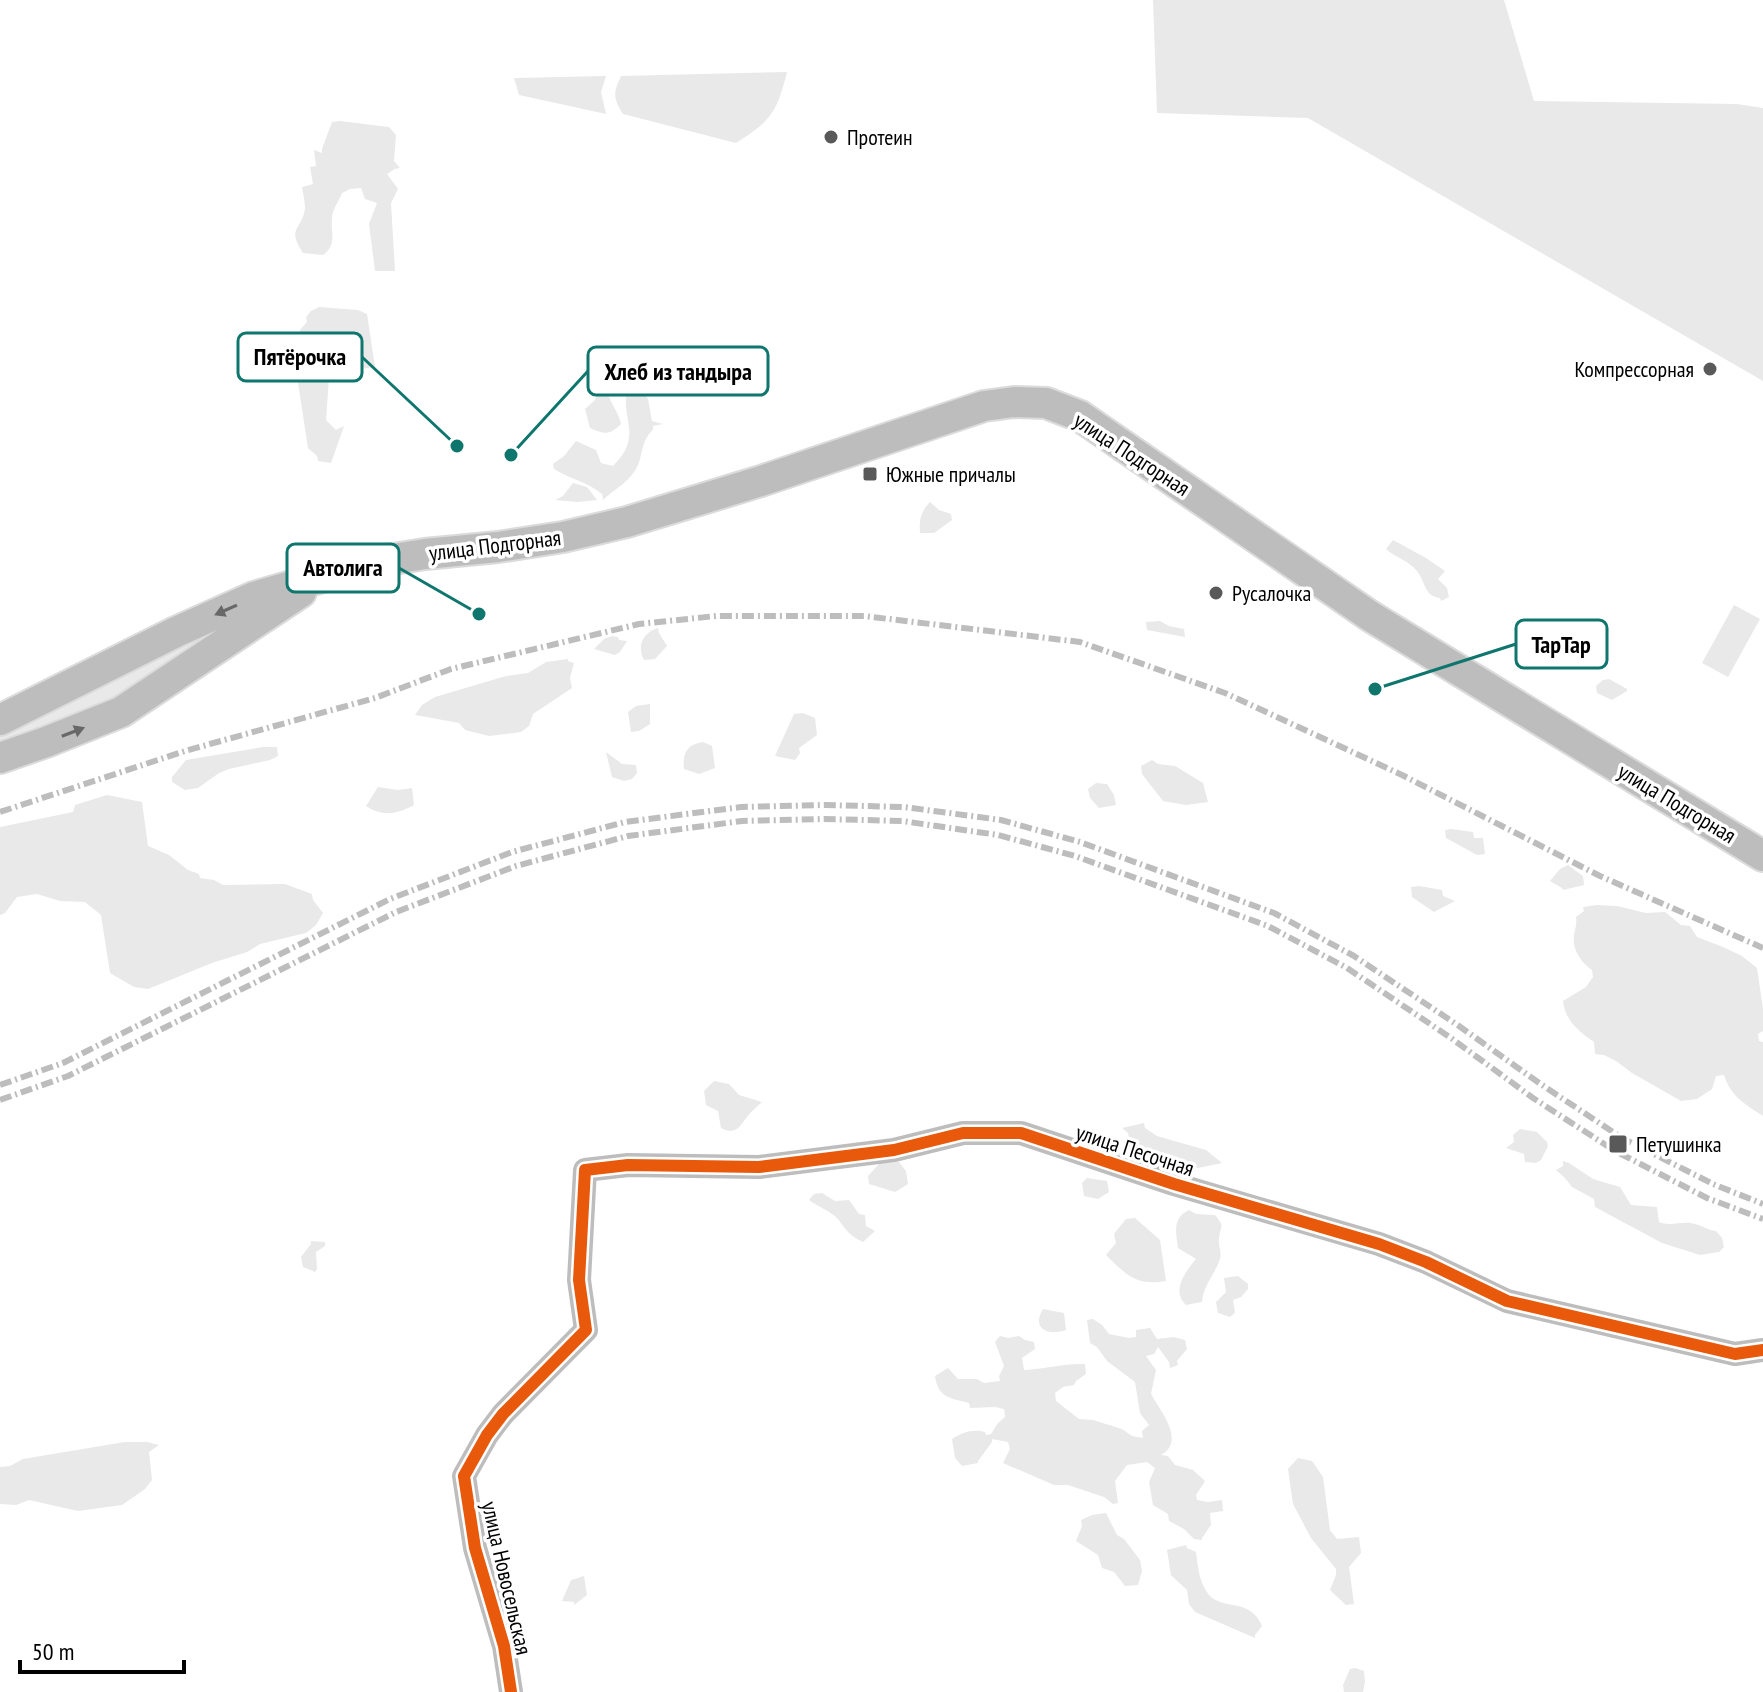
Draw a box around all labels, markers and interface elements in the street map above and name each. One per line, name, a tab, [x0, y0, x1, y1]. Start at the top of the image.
place label: Протеин	[847, 123, 912, 151]
marker: Протеин	[822, 128, 840, 146]
callout: Пятёрочка	[238, 333, 362, 381]
text: Пятёрочка	[254, 341, 346, 372]
callout: Хлеб из тандыра	[588, 347, 768, 395]
place label: Компрессорная	[1574, 355, 1694, 383]
text: Хлеб из тандыра	[604, 356, 752, 387]
marker: Компрессорная	[1701, 360, 1719, 378]
street label: улица Подгорная	[1069, 406, 1195, 502]
place label: Южные причалы	[886, 460, 1016, 488]
marker: Южные причалы	[861, 465, 879, 483]
street label: улица Подгорная	[427, 523, 563, 567]
callout: Автолига	[287, 544, 399, 592]
text: Автолига	[302, 552, 383, 583]
place label: Русалочка	[1232, 579, 1311, 607]
marker: Русалочка	[1207, 584, 1225, 602]
one-way arrow	[214, 603, 238, 617]
callout: ТарТар	[1516, 620, 1607, 668]
text: ТарТар	[1531, 629, 1591, 660]
one-way arrow	[61, 725, 85, 738]
street label: улица Подгорная	[1613, 757, 1741, 849]
street label: улица Песочная	[1072, 1118, 1198, 1182]
place label: Петушинка	[1636, 1130, 1722, 1158]
marker: Петушинка	[1607, 1133, 1629, 1155]
street label: улица Новосельская	[476, 1499, 538, 1657]
scale bar	[20, 1624, 184, 1674]
text: 50 m	[32, 1636, 74, 1667]

